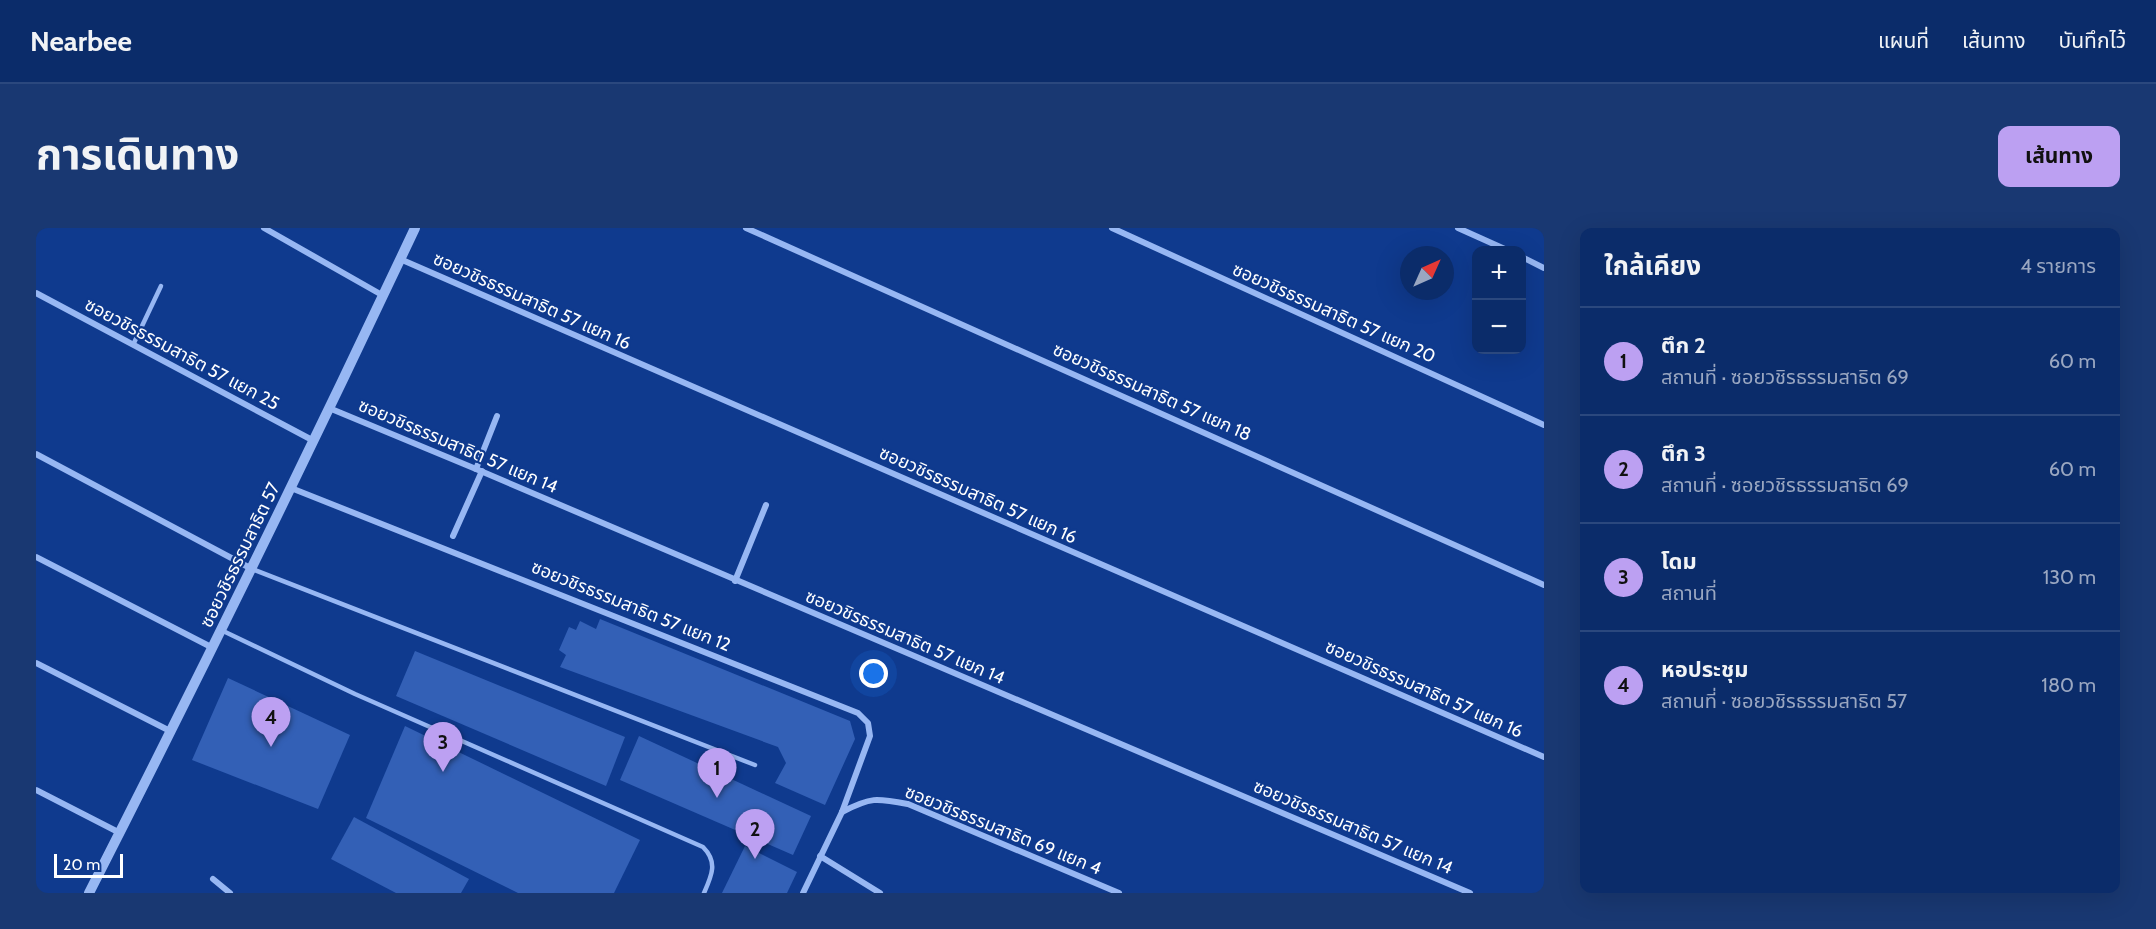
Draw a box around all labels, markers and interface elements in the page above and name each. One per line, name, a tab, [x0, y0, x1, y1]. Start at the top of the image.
text: Nearbee	[30, 24, 132, 58]
text: แผนที่	[1878, 28, 1929, 53]
text: เส้นทาง	[1962, 28, 2026, 53]
text: บันทึกไว้	[2059, 28, 2126, 53]
button: เส้นทาง	[1998, 126, 2120, 187]
text: การเดินทาง	[36, 128, 239, 180]
north arrow	[1400, 246, 1454, 300]
map controls	[1472, 246, 1526, 354]
button: +	[1472, 246, 1526, 300]
street label: ซอยวชิรธรรมสาธิต 57 แยก 16	[430, 247, 634, 355]
text: ใกล้เคียง	[1604, 250, 1701, 282]
text: 4 รายการ	[2020, 254, 2096, 278]
street label: ซอยวชิรธรรมสาธิต 57 แยก 20	[1229, 258, 1439, 368]
street label: ซอยวชิรธรรมสาธิต 57 แยก 25	[81, 293, 283, 415]
button: −	[1472, 300, 1526, 354]
text: ตึก 2	[1661, 332, 1706, 359]
street label: ซอยวชิรธรรมสาธิต 57 แยก 18	[1049, 338, 1255, 446]
text: 1	[1620, 349, 1627, 373]
text: 60 m	[2049, 349, 2096, 373]
text: สถานที่ · ซอยวชิรธรรมสาธิต 69	[1661, 365, 1909, 389]
street label: ซอยวชิรธรรมสาธิต 57 แยก 14	[355, 394, 561, 498]
text: ตึก 3	[1661, 440, 1706, 467]
street label: ซอยวชิรธรรมสาธิต 57 แยก 16	[876, 441, 1080, 549]
text: 2	[1618, 457, 1629, 481]
text: 60 m	[2049, 457, 2096, 481]
text: สถานที่ · ซอยวชิรธรรมสาธิต 69	[1661, 473, 1909, 497]
street label: ซอยวชิรธรรมสาธิต 57	[195, 479, 285, 631]
text: โดม	[1661, 548, 1697, 575]
street label: ซอยวชิรธรรมสาธิต 57 แยก 12	[528, 556, 734, 656]
text: 3	[1618, 565, 1629, 589]
text: 130 m	[2043, 565, 2096, 589]
text: สถานที่	[1661, 581, 1717, 605]
street label: ซอยวชิรธรรมสาธิต 57 แยก 14	[802, 585, 1008, 689]
street label: ซอยวชิรธรรมสาธิต 57 แยก 16	[1322, 635, 1526, 743]
text: หอประชุม	[1661, 656, 1748, 683]
your location	[859, 659, 888, 688]
text: 4	[1617, 673, 1630, 697]
text: 180 m	[2041, 673, 2096, 697]
text: สถานที่ · ซอยวชิรธรรมสาธิต 57	[1661, 689, 1907, 713]
pin: 4	[252, 698, 290, 747]
pin: 3	[424, 722, 462, 772]
pin: 1	[698, 748, 736, 798]
street label: ซอยวชิรธรรมสาธิต 57 แยก 14	[1250, 775, 1456, 879]
street label: ซอยวชิรธรรมสาธิต 69 แยก 4	[902, 780, 1104, 880]
pin: 2	[736, 810, 774, 859]
scale bar	[54, 851, 123, 878]
text: 20 m	[63, 855, 100, 874]

